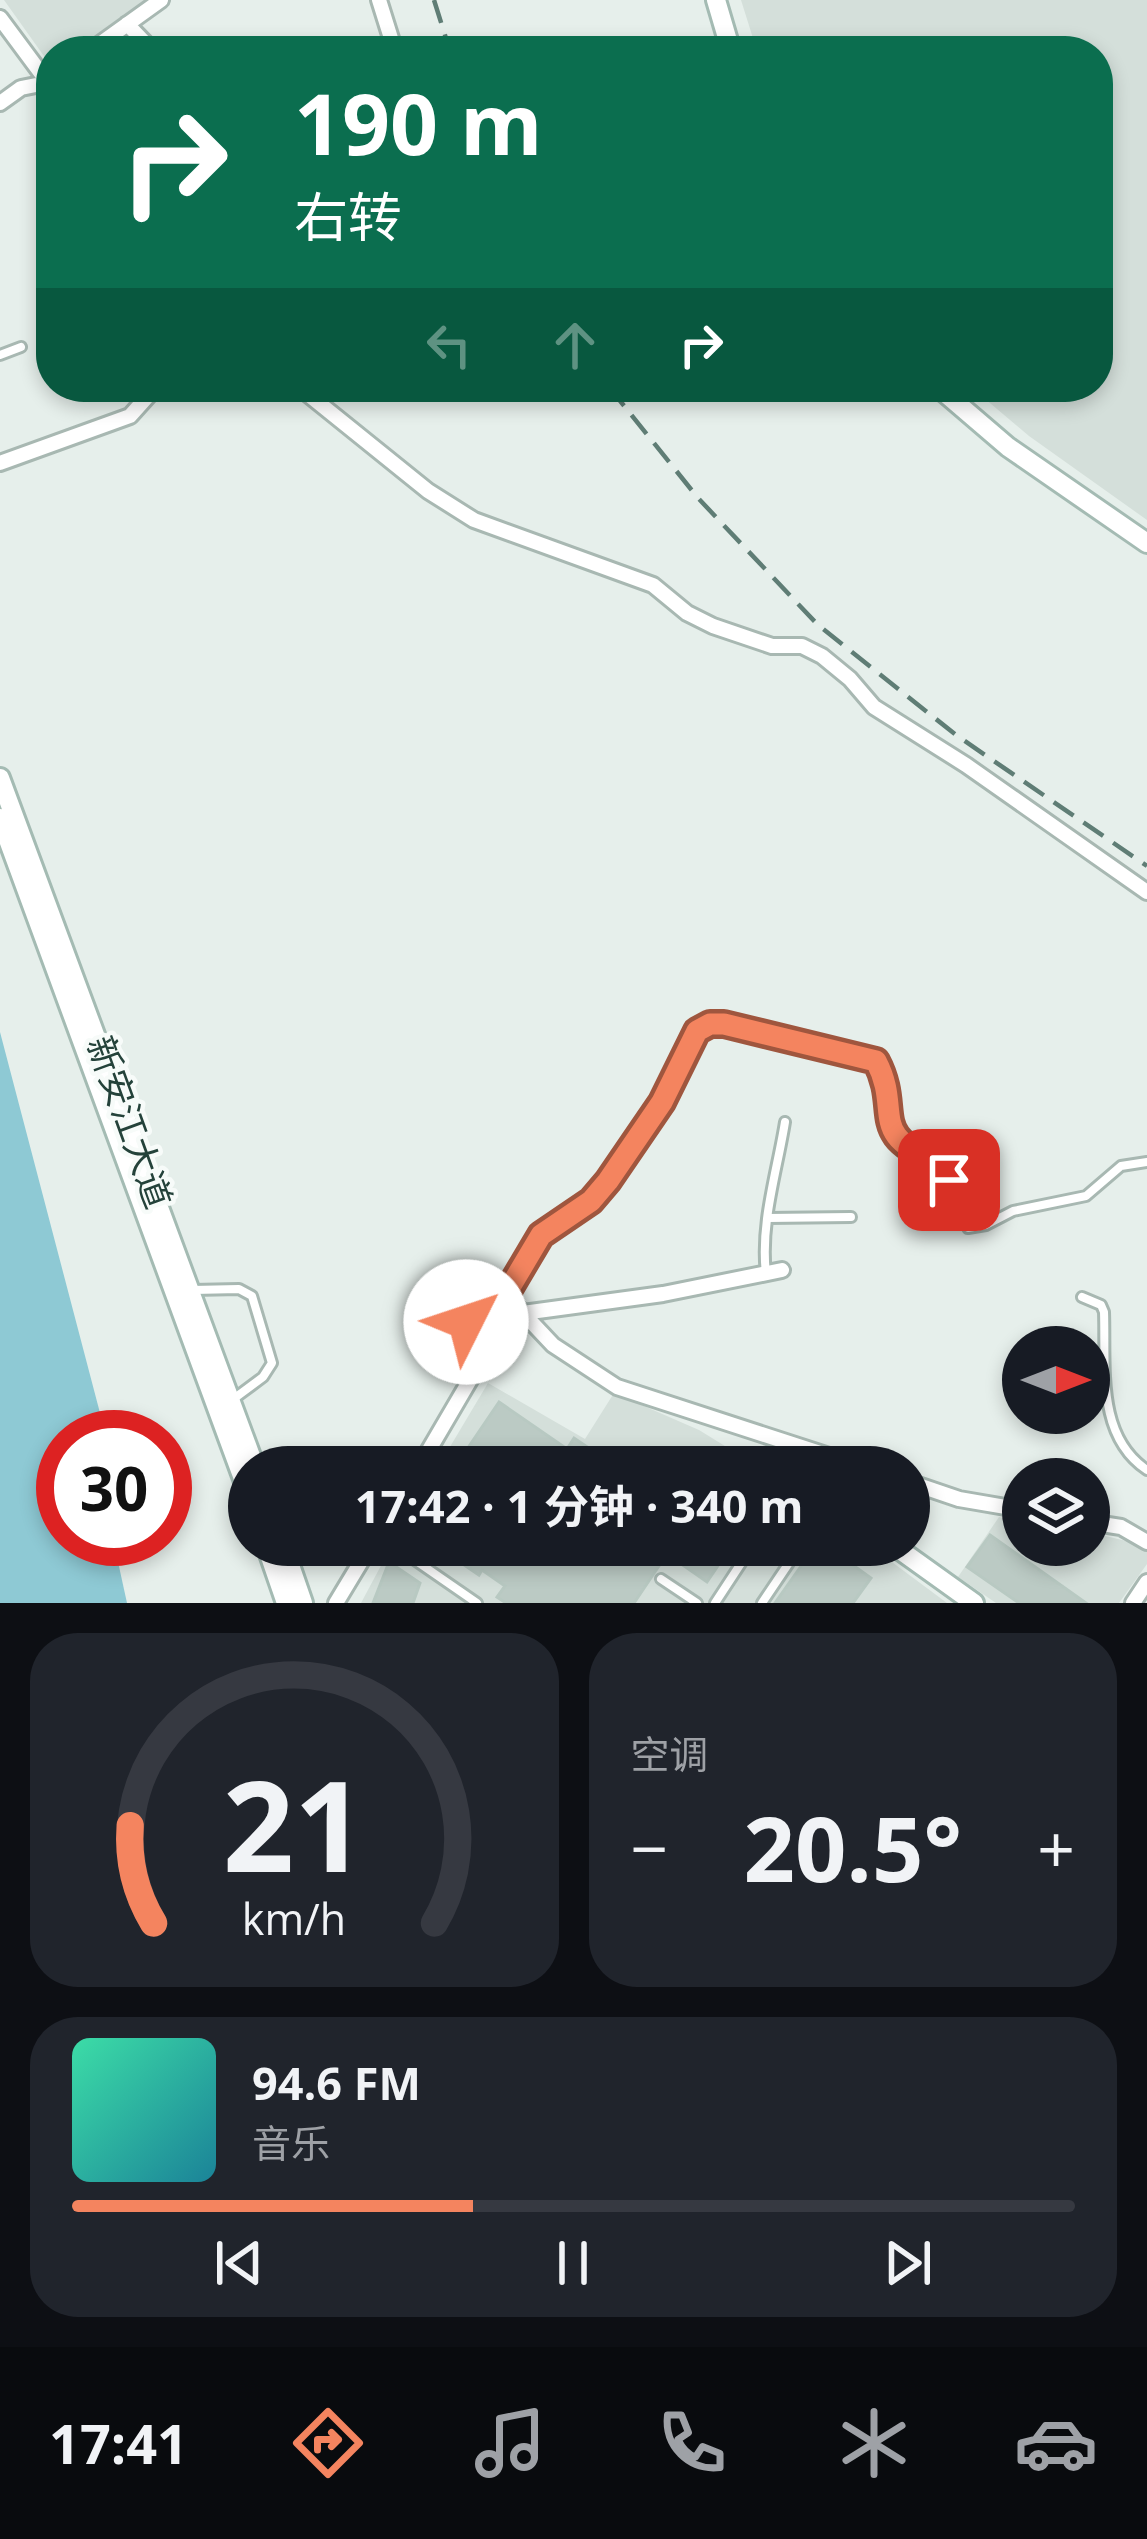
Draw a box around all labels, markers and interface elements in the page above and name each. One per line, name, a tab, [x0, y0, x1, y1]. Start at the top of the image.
text: 190 m	[294, 65, 542, 180]
icon: right	[96, 84, 252, 240]
text: 右转	[294, 179, 402, 253]
icon: left	[416, 312, 482, 378]
icon: ahead	[542, 312, 608, 378]
icon: right	[668, 312, 734, 378]
street label: 新安江大道	[76, 1029, 184, 1215]
pin	[898, 1129, 1000, 1231]
icon: arrive	[916, 1147, 982, 1213]
position arrow	[403, 1259, 529, 1385]
north arrow	[1002, 1326, 1110, 1434]
map controls	[1002, 1326, 1110, 1566]
speed limit sign: 30	[36, 1410, 192, 1566]
button: layers	[1002, 1458, 1110, 1566]
text: 17:42 · 1 分钟 · 340 m	[355, 1475, 803, 1536]
text: 空调	[631, 1727, 709, 1780]
text: 21	[223, 1739, 366, 1909]
text: 20.5°	[743, 1786, 962, 1908]
text: −	[631, 1802, 668, 1892]
text: +	[1037, 1802, 1075, 1892]
text: km/h	[242, 1889, 346, 1948]
text: 94.6 FM	[252, 2052, 421, 2113]
text: 音乐	[252, 2116, 330, 2169]
icon: previous	[206, 2230, 272, 2296]
icon: pause	[540, 2230, 606, 2296]
icon: next	[875, 2230, 941, 2296]
icon: directions	[286, 2401, 370, 2485]
icon: music	[468, 2401, 552, 2485]
icon: phone	[650, 2401, 734, 2485]
icon: climate	[832, 2401, 916, 2485]
icon: car	[1014, 2401, 1098, 2485]
text: 17:41	[49, 2406, 188, 2480]

